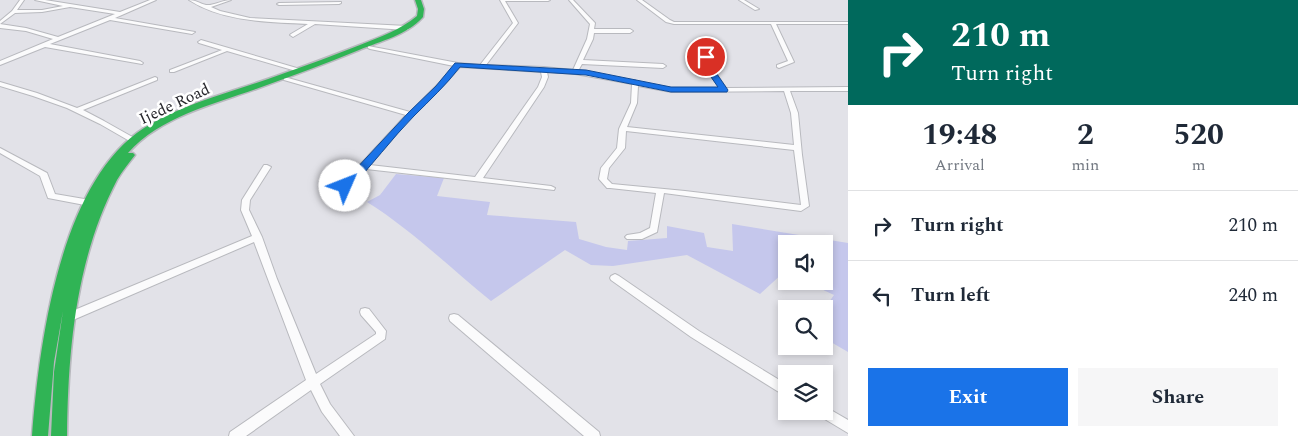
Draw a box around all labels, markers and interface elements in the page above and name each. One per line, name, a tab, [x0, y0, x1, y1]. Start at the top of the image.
text: 210 m	[951, 9, 1050, 62]
icon: right	[868, 20, 933, 85]
pin	[685, 36, 727, 78]
icon: arrive	[692, 43, 720, 71]
text: Turn right	[951, 57, 1053, 90]
street label: Ijede Road	[135, 77, 214, 131]
text: 19:48	[922, 112, 997, 158]
text: 2	[1077, 112, 1094, 158]
text: 520	[1173, 112, 1224, 158]
text: Arrival	[935, 153, 985, 177]
text: min	[1071, 153, 1099, 177]
text: m	[1192, 153, 1206, 177]
position arrow	[318, 159, 370, 211]
text: Turn right	[911, 211, 1004, 240]
text: 210 m	[1228, 211, 1278, 240]
icon: right	[868, 212, 896, 240]
map controls	[778, 235, 833, 420]
button: sound	[778, 235, 833, 290]
text: Turn left	[911, 281, 990, 310]
text: 240 m	[1228, 281, 1278, 310]
icon: left	[868, 282, 896, 310]
button: search	[778, 300, 833, 355]
button: layers	[778, 365, 833, 420]
button: Exit	[868, 368, 1068, 426]
button: Share	[1078, 368, 1278, 426]

